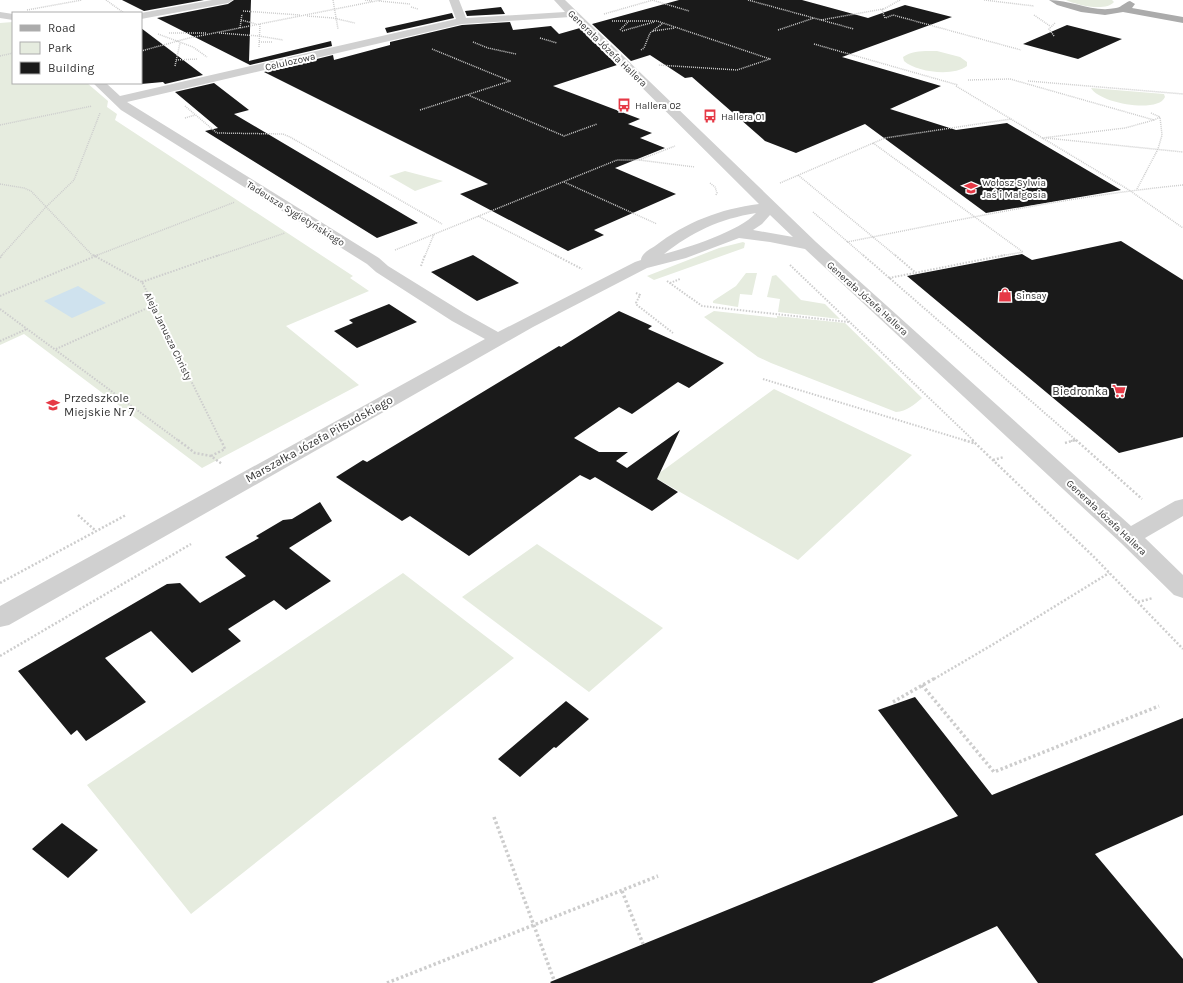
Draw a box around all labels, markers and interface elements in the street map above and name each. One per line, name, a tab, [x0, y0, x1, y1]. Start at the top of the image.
street label: Generała Józefa Hallera	[565, 8, 649, 90]
legend	[12, 12, 142, 84]
text: Road	[48, 21, 76, 35]
text: Park	[48, 41, 73, 55]
street label: Celulozowa	[264, 50, 317, 74]
text: Building	[48, 61, 95, 75]
bus stop icon: Hallera 02	[616, 97, 632, 113]
place label: Hallera 02	[635, 100, 681, 112]
bus stop icon: Hallera 01	[702, 108, 718, 124]
place label: Hallera 01	[721, 111, 765, 123]
place label: Wołosz Sylwia Jaś i Małgosia	[982, 177, 1046, 201]
street label: Tadeusza Sygietyńskiego	[244, 179, 347, 249]
school or university icon: Wołosz Sylwia Jaś i Małgosia	[963, 180, 979, 196]
street label: Generała Józefa Hallera	[824, 259, 910, 338]
shop icon: Sinsay	[997, 287, 1013, 303]
street label: Aleja Janusza Christy	[142, 290, 195, 383]
place label: Sinsay	[1016, 290, 1047, 302]
supermarket icon: Biedronka	[1111, 383, 1127, 399]
place label: Biedronka	[1052, 384, 1108, 398]
place label: Przedszkole Miejskie Nr 7	[64, 391, 135, 419]
street label: Marszałka Józefa Piłsudskiego	[243, 393, 395, 485]
school or university icon: Przedszkole Miejskie Nr 7	[45, 397, 61, 413]
street label: Generała Józefa Hallera	[1064, 477, 1149, 558]

